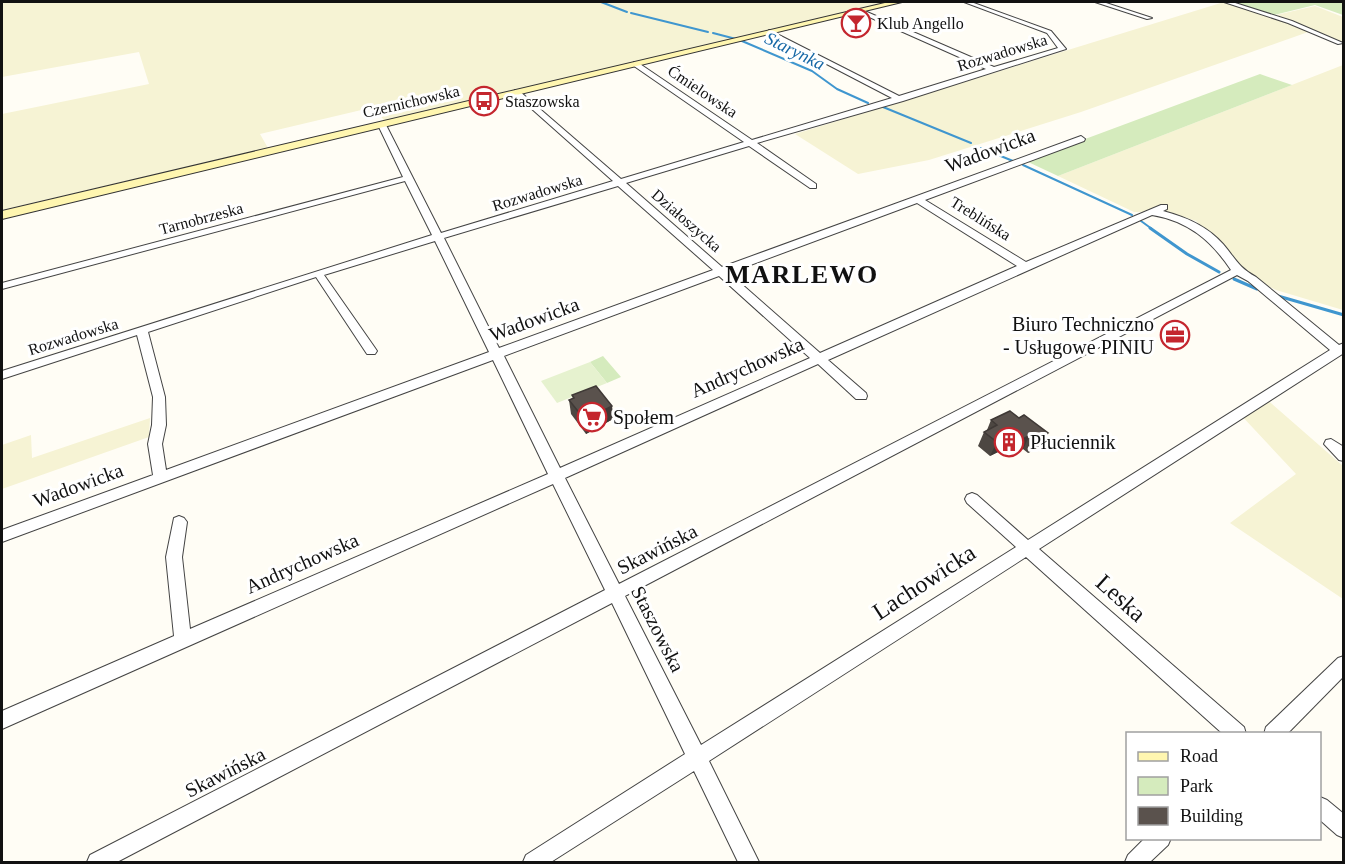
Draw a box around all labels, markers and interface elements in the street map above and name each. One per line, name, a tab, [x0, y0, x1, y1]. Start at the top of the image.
bar icon: Klub Angello	[840, 7, 872, 39]
place label: Klub Angello	[877, 15, 964, 33]
water label: Starynka	[762, 28, 828, 74]
street label: Rozwadowska	[955, 31, 1049, 74]
street label: Ćmielowska	[665, 61, 741, 121]
street label: Czernichowska	[361, 82, 461, 121]
bus stop icon: Staszowska	[468, 85, 500, 117]
place label: Staszowska	[505, 93, 580, 110]
street label: Wadowicka	[942, 124, 1038, 176]
street label: Rozwadowska	[490, 171, 584, 214]
street label: Działoszycka	[648, 186, 725, 256]
street label: Treblińska	[947, 193, 1014, 244]
street label: Tarnobrzeska	[157, 199, 245, 238]
district label: MARLEWO	[725, 260, 879, 289]
street label: Wadowicka	[486, 293, 582, 345]
place label: Biuro Techniczno - Usługowe PINIU	[1003, 313, 1155, 359]
street label: Rozwadowska	[26, 315, 120, 358]
office icon: Biuro Techniczno - Usługowe PINIU	[1159, 319, 1191, 351]
street label: Andrychowska	[687, 332, 807, 403]
supermarket icon: Społem	[576, 401, 608, 433]
place label: Społem	[613, 406, 675, 429]
building icon: Płuciennik	[993, 426, 1025, 458]
place label: Płuciennik	[1030, 431, 1116, 453]
street label: Wadowicka	[30, 459, 126, 511]
street label: Skawińska	[613, 519, 701, 578]
street label: Andrychowska	[242, 528, 362, 599]
street label: Lachowicka	[868, 539, 981, 625]
street label: Leska	[1091, 569, 1151, 627]
street label: Staszowska	[627, 582, 689, 676]
legend	[1126, 732, 1321, 840]
street label: Skawińska	[181, 742, 269, 801]
text: Road	[1180, 746, 1218, 766]
text: Park	[1180, 776, 1213, 796]
text: Building	[1180, 806, 1243, 826]

